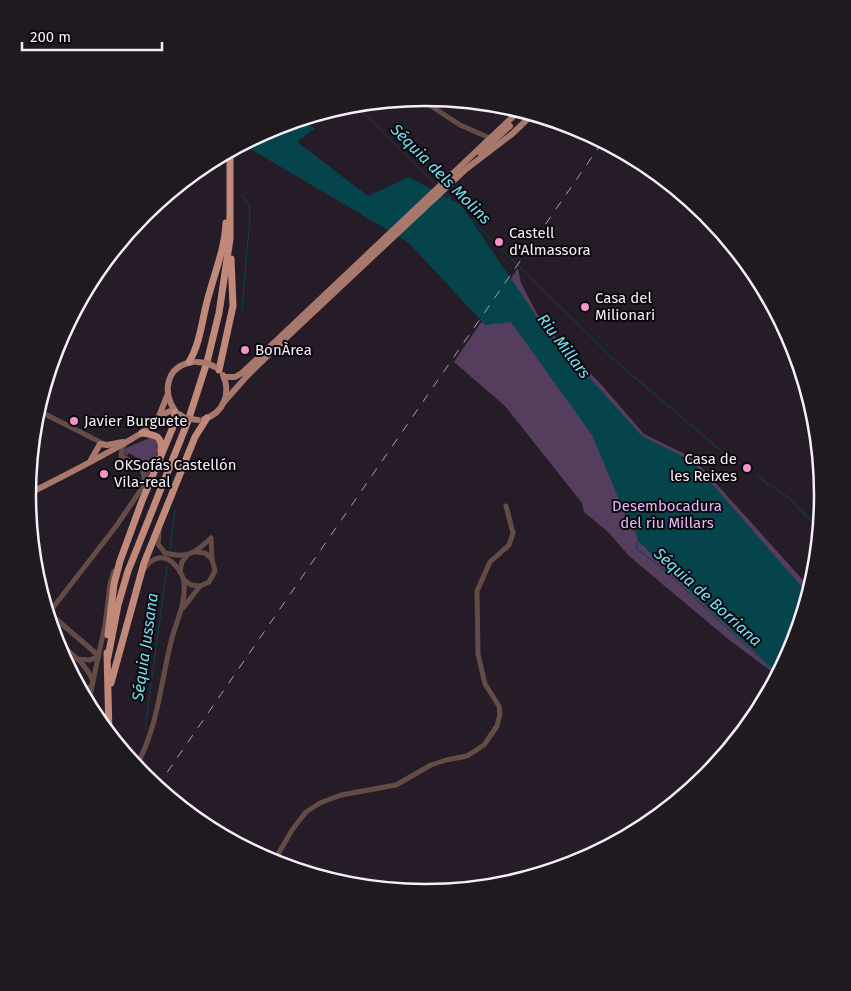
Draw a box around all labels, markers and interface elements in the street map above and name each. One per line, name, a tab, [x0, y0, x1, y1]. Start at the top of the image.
scale bar	[22, 20, 162, 52]
text: 200 m	[30, 28, 71, 46]
water label: Séquia dels Molins	[386, 119, 495, 228]
place label: Castell d'Almassora	[509, 224, 591, 259]
marker: Castell d'Almassora	[493, 236, 505, 248]
place label: Casa del Milionari	[595, 289, 655, 324]
marker: Casa del Milionari	[579, 301, 591, 313]
water label: Riu Millars	[534, 310, 594, 382]
place label: BonÀrea	[255, 341, 312, 359]
marker: BonÀrea	[239, 344, 251, 356]
place label: Javier Burguete	[84, 412, 187, 430]
marker: Javier Burguete	[68, 415, 80, 427]
place label: Casa de les Reixes	[670, 450, 737, 485]
place label: OKSofás Castellón Vila-real	[114, 456, 237, 491]
marker: Casa de les Reixes	[741, 462, 753, 474]
marker: OKSofás Castellón Vila-real	[98, 468, 110, 480]
park label: Desembocadura del riu Millars	[612, 497, 722, 532]
water label: Séquia de Borriana	[650, 543, 766, 650]
water label: Séquia Jussana	[128, 592, 162, 703]

